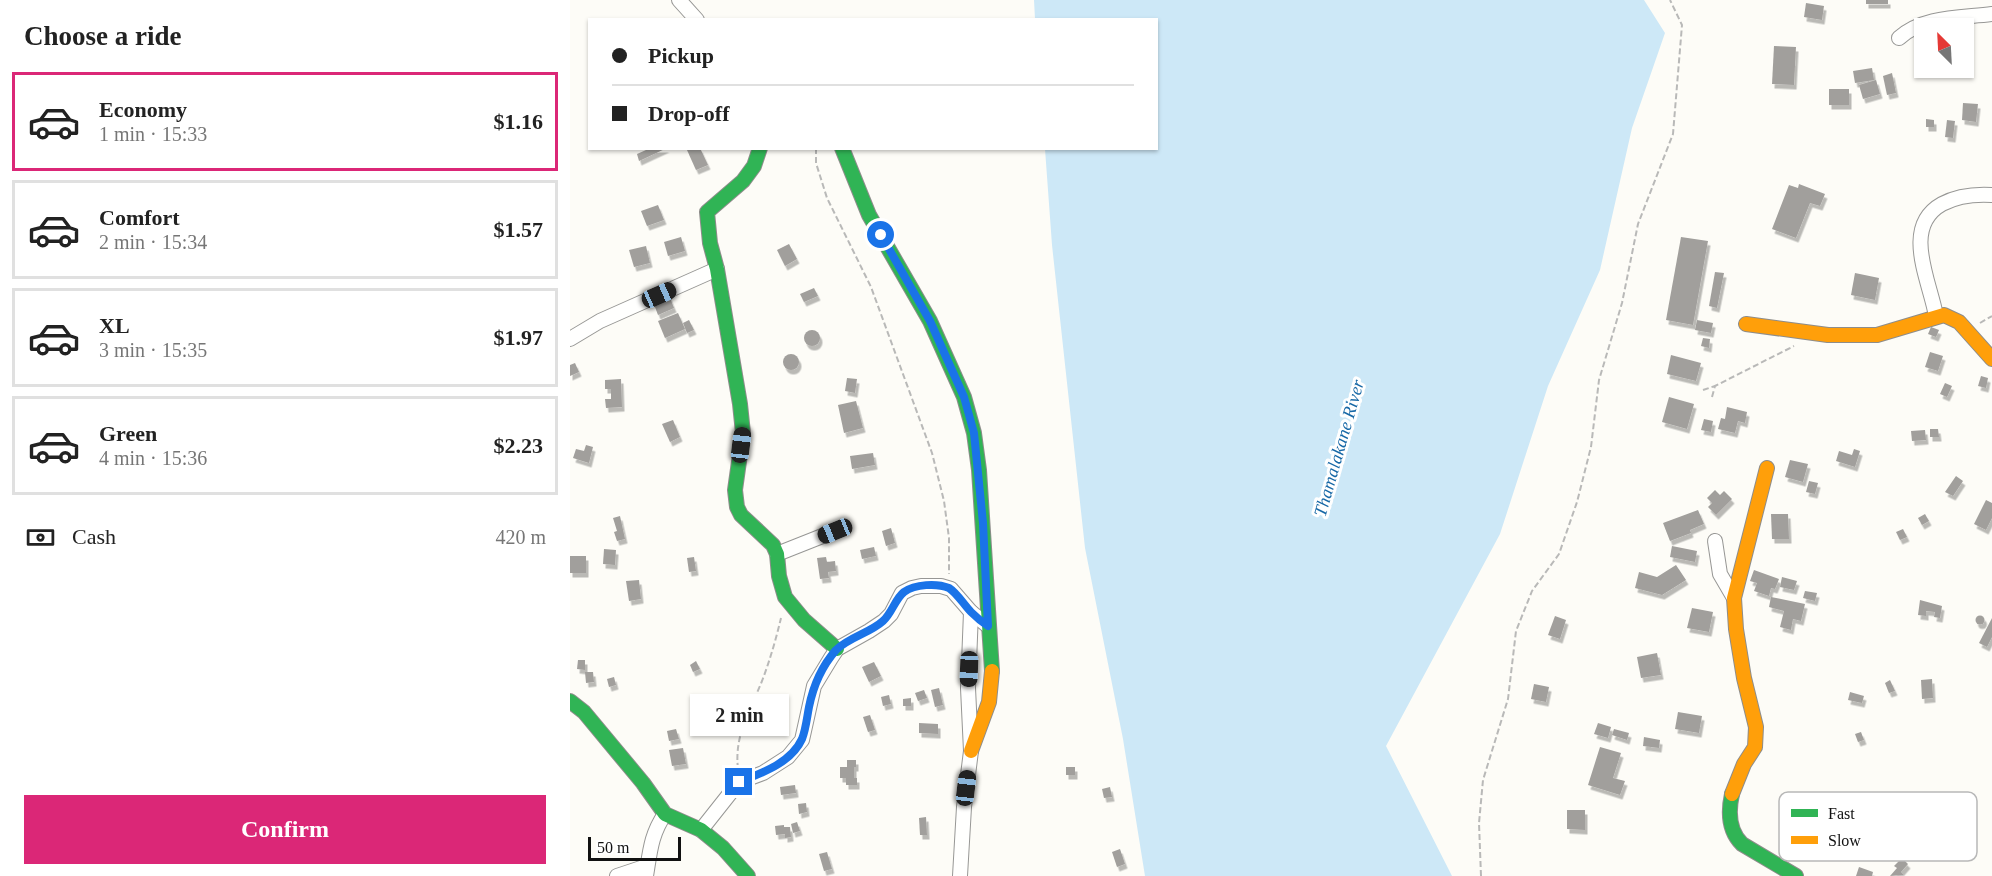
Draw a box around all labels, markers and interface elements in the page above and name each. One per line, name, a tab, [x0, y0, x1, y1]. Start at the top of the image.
north arrow	[1914, 18, 1974, 78]
map controls	[1914, 18, 1974, 78]
text: Choose a ride	[24, 21, 182, 51]
text: Pickup	[648, 43, 714, 68]
icon: car	[27, 95, 81, 149]
text: Economy	[99, 97, 187, 122]
text: Drop-off	[648, 101, 729, 126]
text: $1.16	[494, 109, 543, 134]
text: 1 min · 15:33	[99, 123, 207, 145]
icon: car	[27, 203, 81, 257]
text: Comfort	[99, 205, 180, 230]
text: $1.57	[494, 217, 543, 242]
route start	[867, 221, 894, 248]
text: 2 min · 15:34	[99, 231, 207, 253]
car	[639, 279, 679, 311]
icon: car	[27, 311, 81, 365]
text: XL	[99, 313, 130, 338]
text: $1.97	[494, 325, 543, 350]
text: 3 min · 15:35	[99, 339, 207, 361]
water label: Thamalakane River	[1310, 376, 1368, 519]
icon: car	[27, 419, 81, 473]
text: Green	[99, 421, 157, 446]
car	[730, 426, 752, 464]
text: $2.23	[494, 433, 543, 458]
text: 4 min · 15:36	[99, 447, 207, 469]
car	[815, 516, 855, 546]
icon: cash	[24, 521, 57, 554]
text: Cash	[72, 524, 116, 549]
text: 420 m	[495, 526, 546, 548]
car	[959, 651, 979, 687]
callout: 2 min	[690, 695, 789, 737]
text: 2 min	[715, 704, 764, 726]
route end	[725, 768, 752, 795]
car	[955, 769, 977, 807]
legend	[1779, 792, 1977, 861]
button: Confirm	[24, 795, 546, 864]
text: Fast	[1828, 805, 1855, 822]
text: Slow	[1828, 832, 1861, 849]
scale bar	[588, 834, 681, 862]
text: 50 m	[597, 839, 629, 856]

